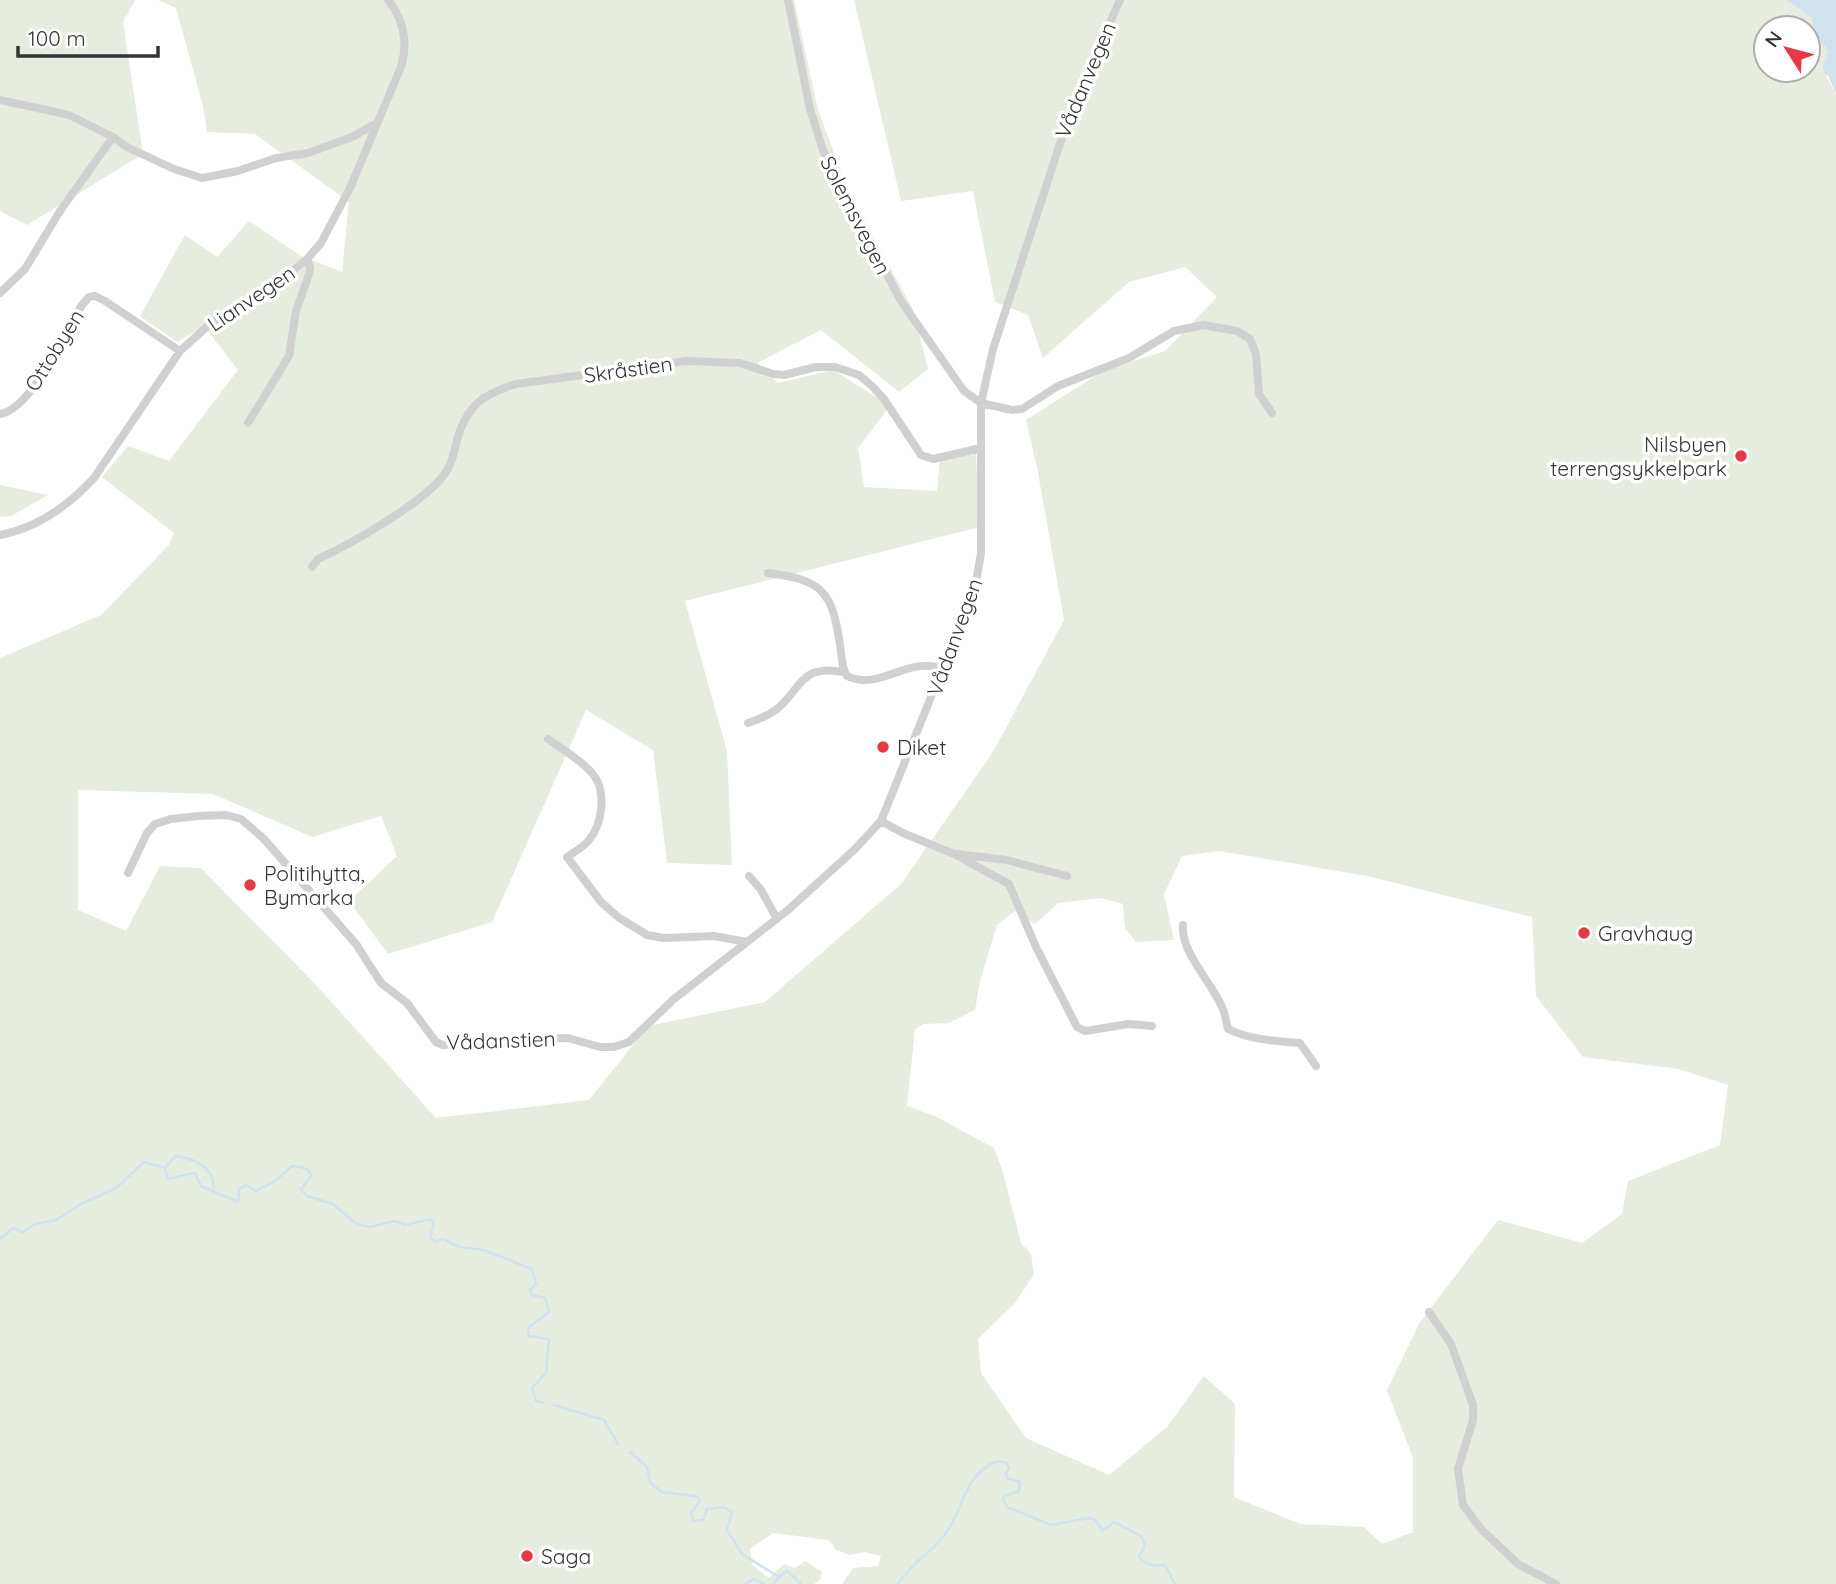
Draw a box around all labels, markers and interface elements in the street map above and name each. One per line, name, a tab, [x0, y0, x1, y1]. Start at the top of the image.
scale bar	[18, 14, 158, 58]
north arrow	[1752, 14, 1822, 84]
street label: Vådanvegen	[1049, 18, 1121, 142]
text: 100 m	[28, 25, 86, 51]
text: N	[1759, 26, 1787, 52]
street label: Solemsvegen	[815, 151, 897, 279]
street label: Lianvegen	[202, 259, 300, 337]
street label: Ottobyen	[19, 304, 89, 396]
street label: Skråstien	[582, 350, 674, 388]
place label: Nilsbyen terrengsykkelpark	[1550, 431, 1727, 481]
marker: Nilsbyen terrengsykkelpark	[1733, 448, 1749, 464]
street label: Vådanvegen	[921, 575, 987, 699]
place label: Diket	[897, 734, 946, 760]
marker: Diket	[875, 739, 891, 755]
place label: Politihytta, Bymarka	[264, 860, 365, 910]
marker: Politihytta, Bymarka	[242, 877, 258, 893]
place label: Gravhaug	[1598, 920, 1693, 946]
marker: Gravhaug	[1576, 925, 1592, 941]
street label: Vådanstien	[446, 1025, 556, 1055]
place label: Saga	[541, 1543, 591, 1569]
marker: Saga	[519, 1548, 535, 1564]

